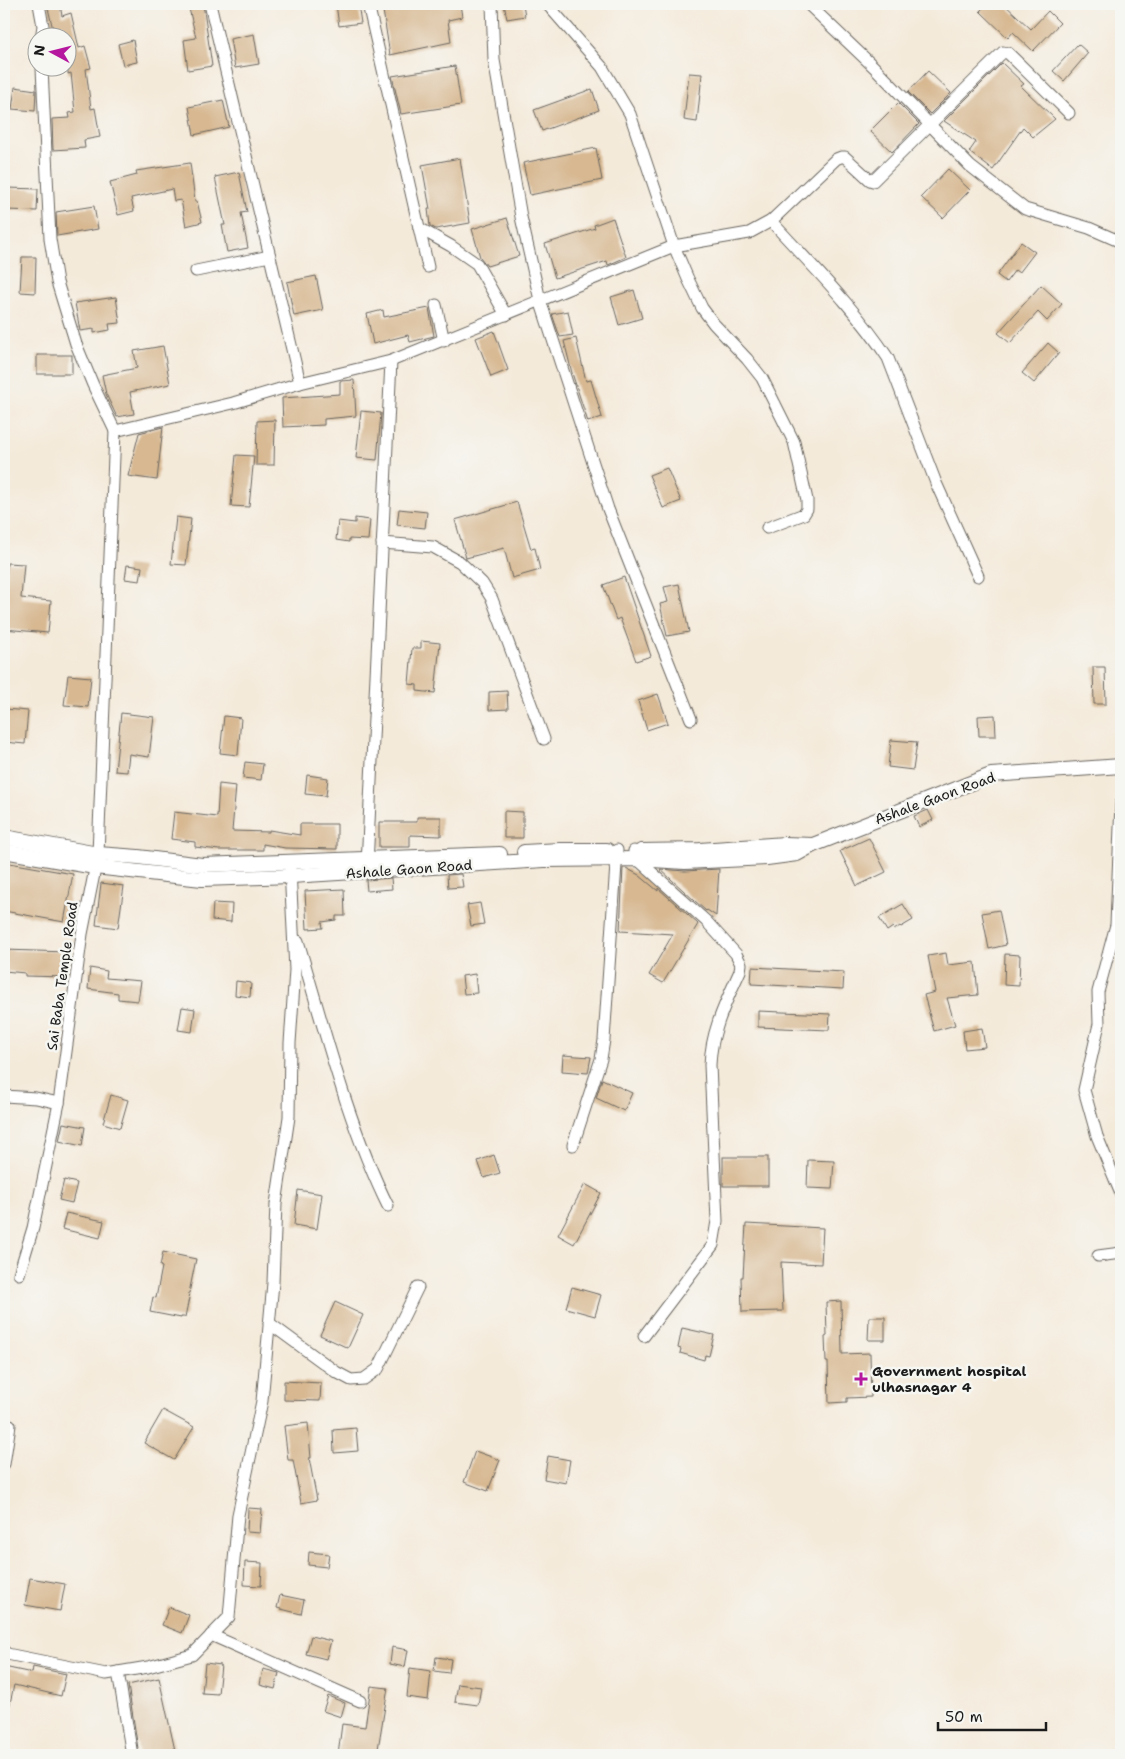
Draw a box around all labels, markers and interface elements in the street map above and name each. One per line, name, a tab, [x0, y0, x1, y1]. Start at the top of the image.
north arrow	[28, 28, 78, 78]
text: N	[29, 44, 49, 57]
street label: Ashale Gaon Road	[872, 768, 998, 828]
street label: Ashale Gaon Road	[345, 856, 473, 882]
street label: Sai Baba Temple Road	[43, 900, 81, 1052]
place label: Government hospital ulhasnagar 4	[872, 1362, 1027, 1396]
marker: Government hospital ulhasnagar 4	[854, 1372, 868, 1386]
scale bar	[938, 1699, 1045, 1731]
text: 50 m	[945, 1707, 983, 1727]

